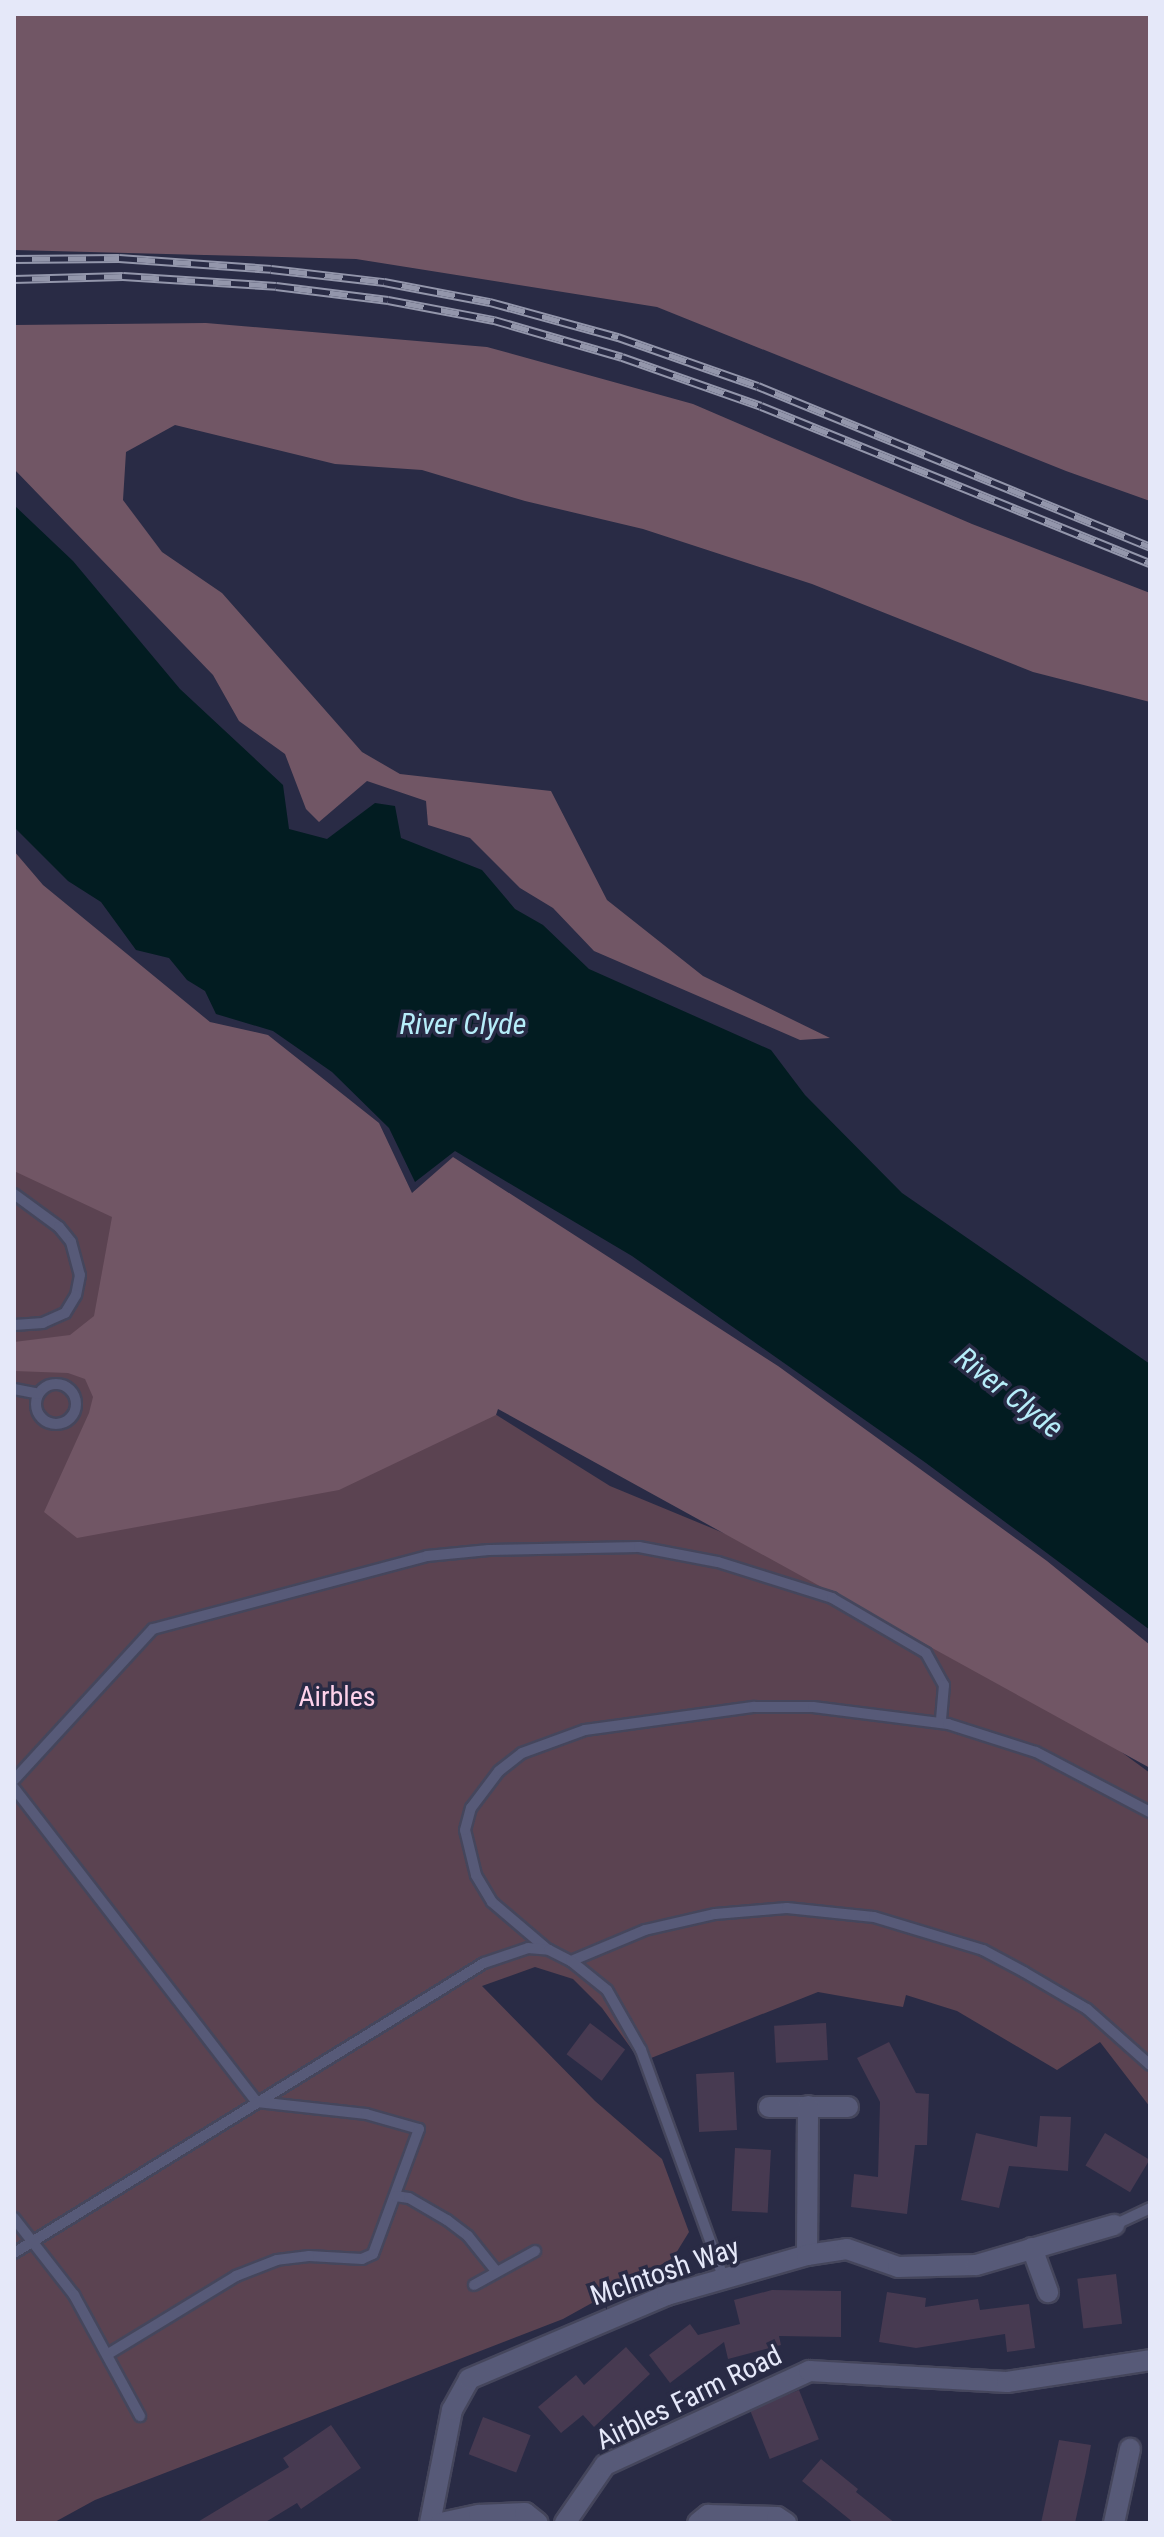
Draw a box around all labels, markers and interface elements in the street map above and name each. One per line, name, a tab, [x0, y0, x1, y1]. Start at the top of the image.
water label: River Clyde	[400, 1006, 526, 1042]
water label: River Clyde	[948, 1340, 1070, 1446]
park label: Airbles	[298, 1680, 376, 1714]
street label: McIntosh Way	[586, 2231, 744, 2313]
street label: Airbles Farm Road	[591, 2339, 787, 2457]

